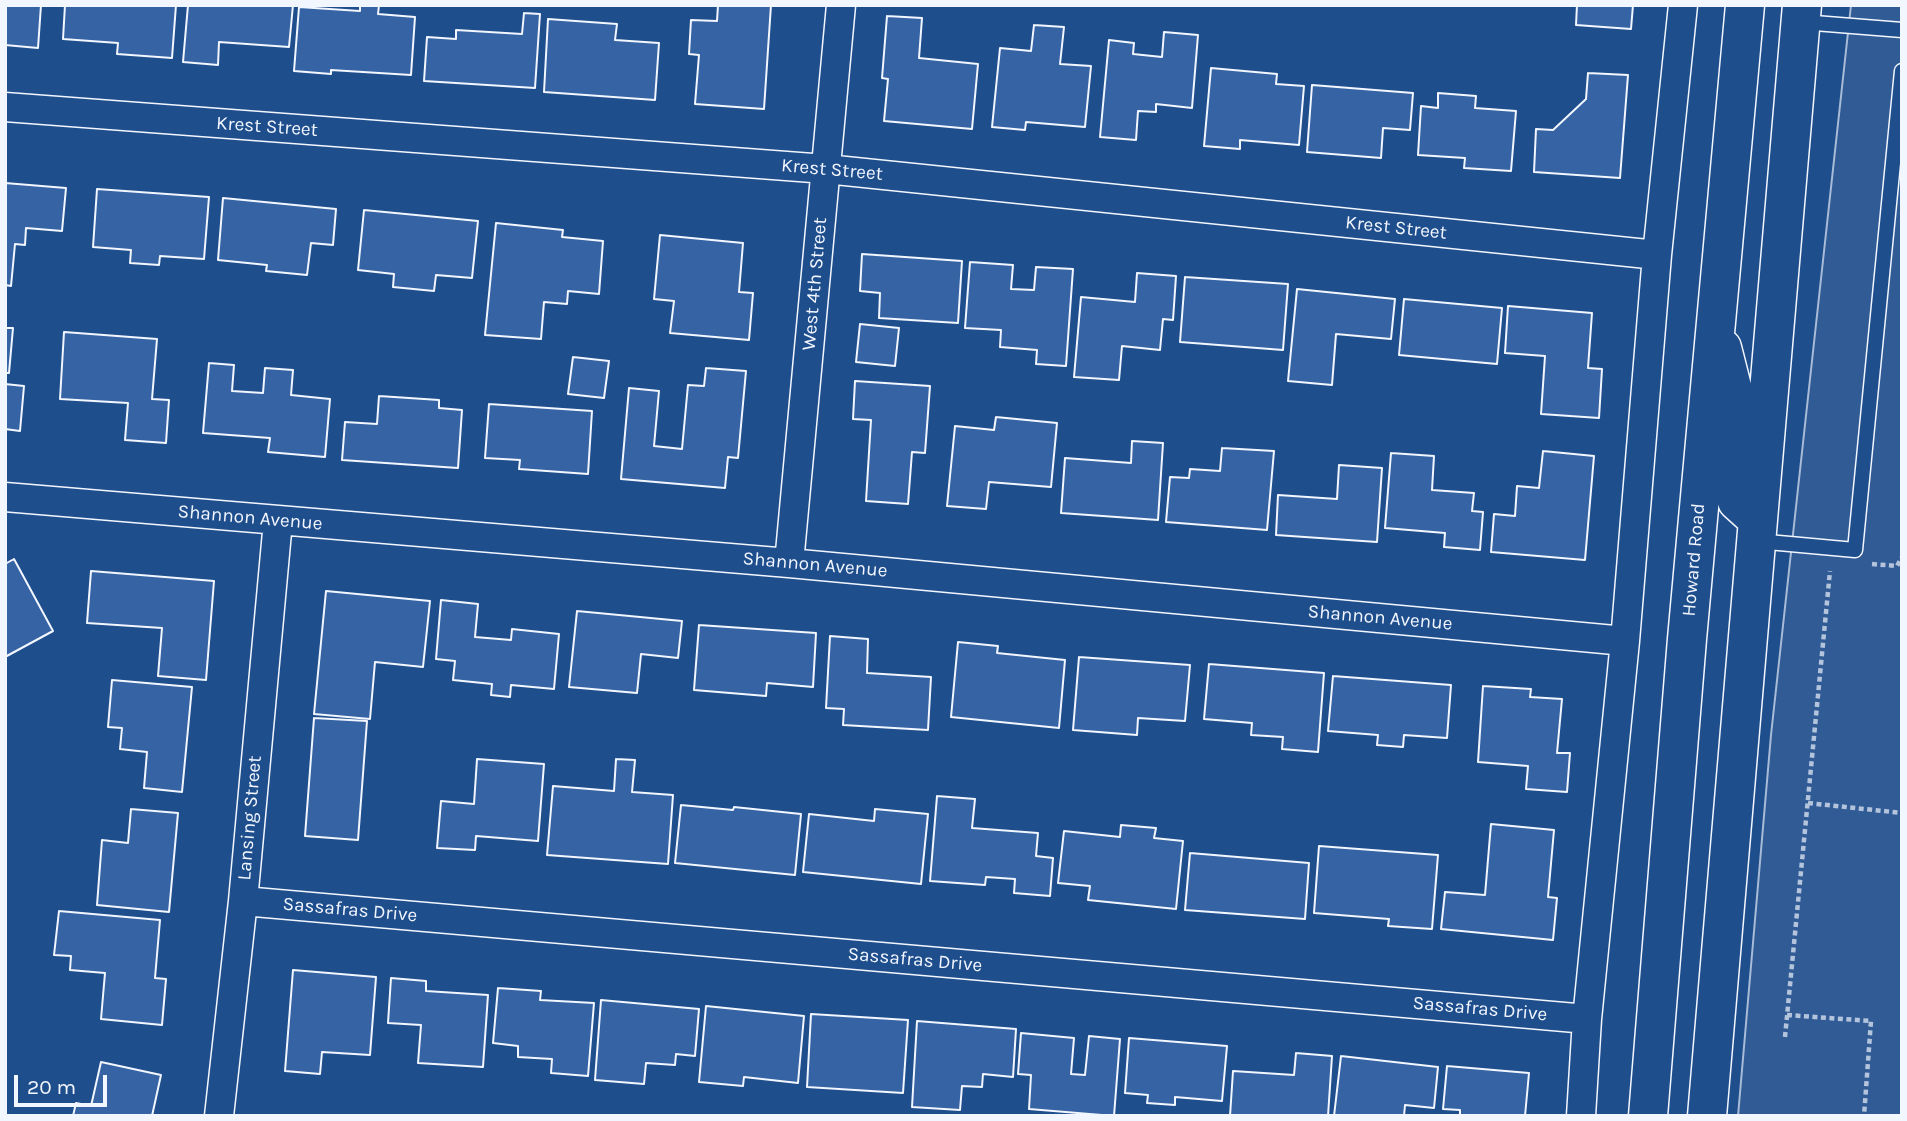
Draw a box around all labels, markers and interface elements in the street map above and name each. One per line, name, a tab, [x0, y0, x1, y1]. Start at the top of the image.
street label: Krest Street	[215, 112, 319, 142]
street label: Krest Street	[780, 154, 884, 186]
street label: Krest Street	[1344, 211, 1448, 245]
street label: West 4th Street	[798, 216, 832, 352]
street label: Shannon Avenue	[177, 500, 323, 536]
street label: Howard Road	[1678, 502, 1710, 618]
street label: Shannon Avenue	[742, 547, 888, 583]
street label: Shannon Avenue	[1307, 600, 1453, 636]
street label: Lansing Street	[233, 755, 267, 881]
street label: Sassafras Drive	[282, 893, 418, 927]
street label: Sassafras Drive	[847, 943, 983, 977]
street label: Sassafras Drive	[1412, 992, 1548, 1026]
scale bar	[18, 1062, 110, 1106]
text: 20 m	[27, 1075, 76, 1099]

